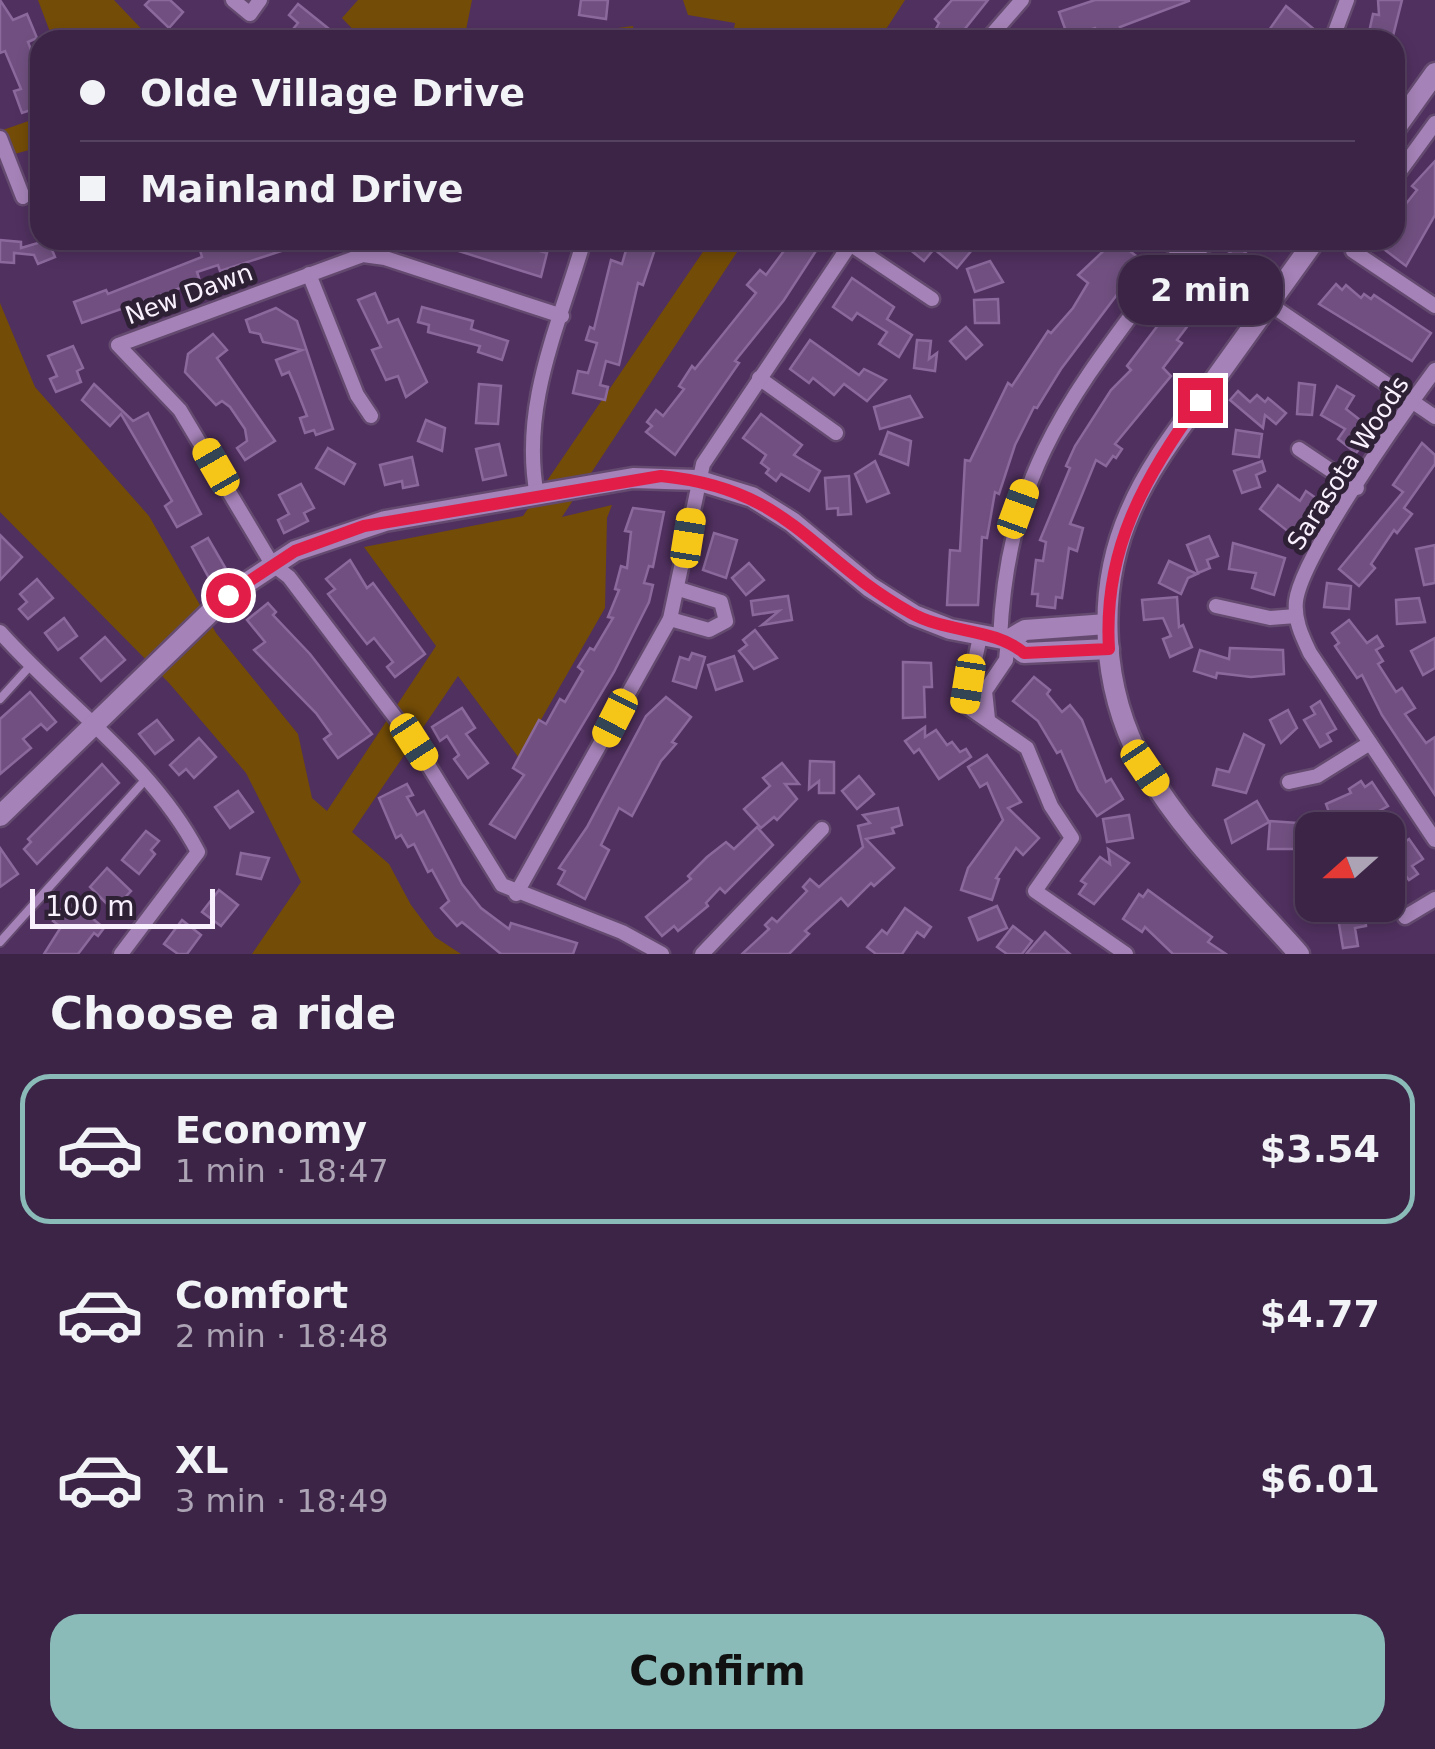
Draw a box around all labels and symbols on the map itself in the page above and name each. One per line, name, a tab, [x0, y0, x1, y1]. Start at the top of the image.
callout: 2 min	[1118, 255, 1282, 325]
street label: New Dawn	[121, 258, 257, 330]
street label: Sarasota Woods	[1281, 371, 1415, 555]
route end	[1178, 378, 1223, 423]
car	[188, 434, 244, 500]
car	[994, 476, 1042, 542]
car	[668, 506, 708, 570]
route start	[206, 573, 251, 618]
car	[948, 652, 988, 716]
car	[588, 684, 642, 752]
car	[385, 709, 443, 775]
car	[1116, 735, 1174, 801]
north arrow	[1295, 812, 1405, 922]
scale bar	[30, 884, 215, 928]

